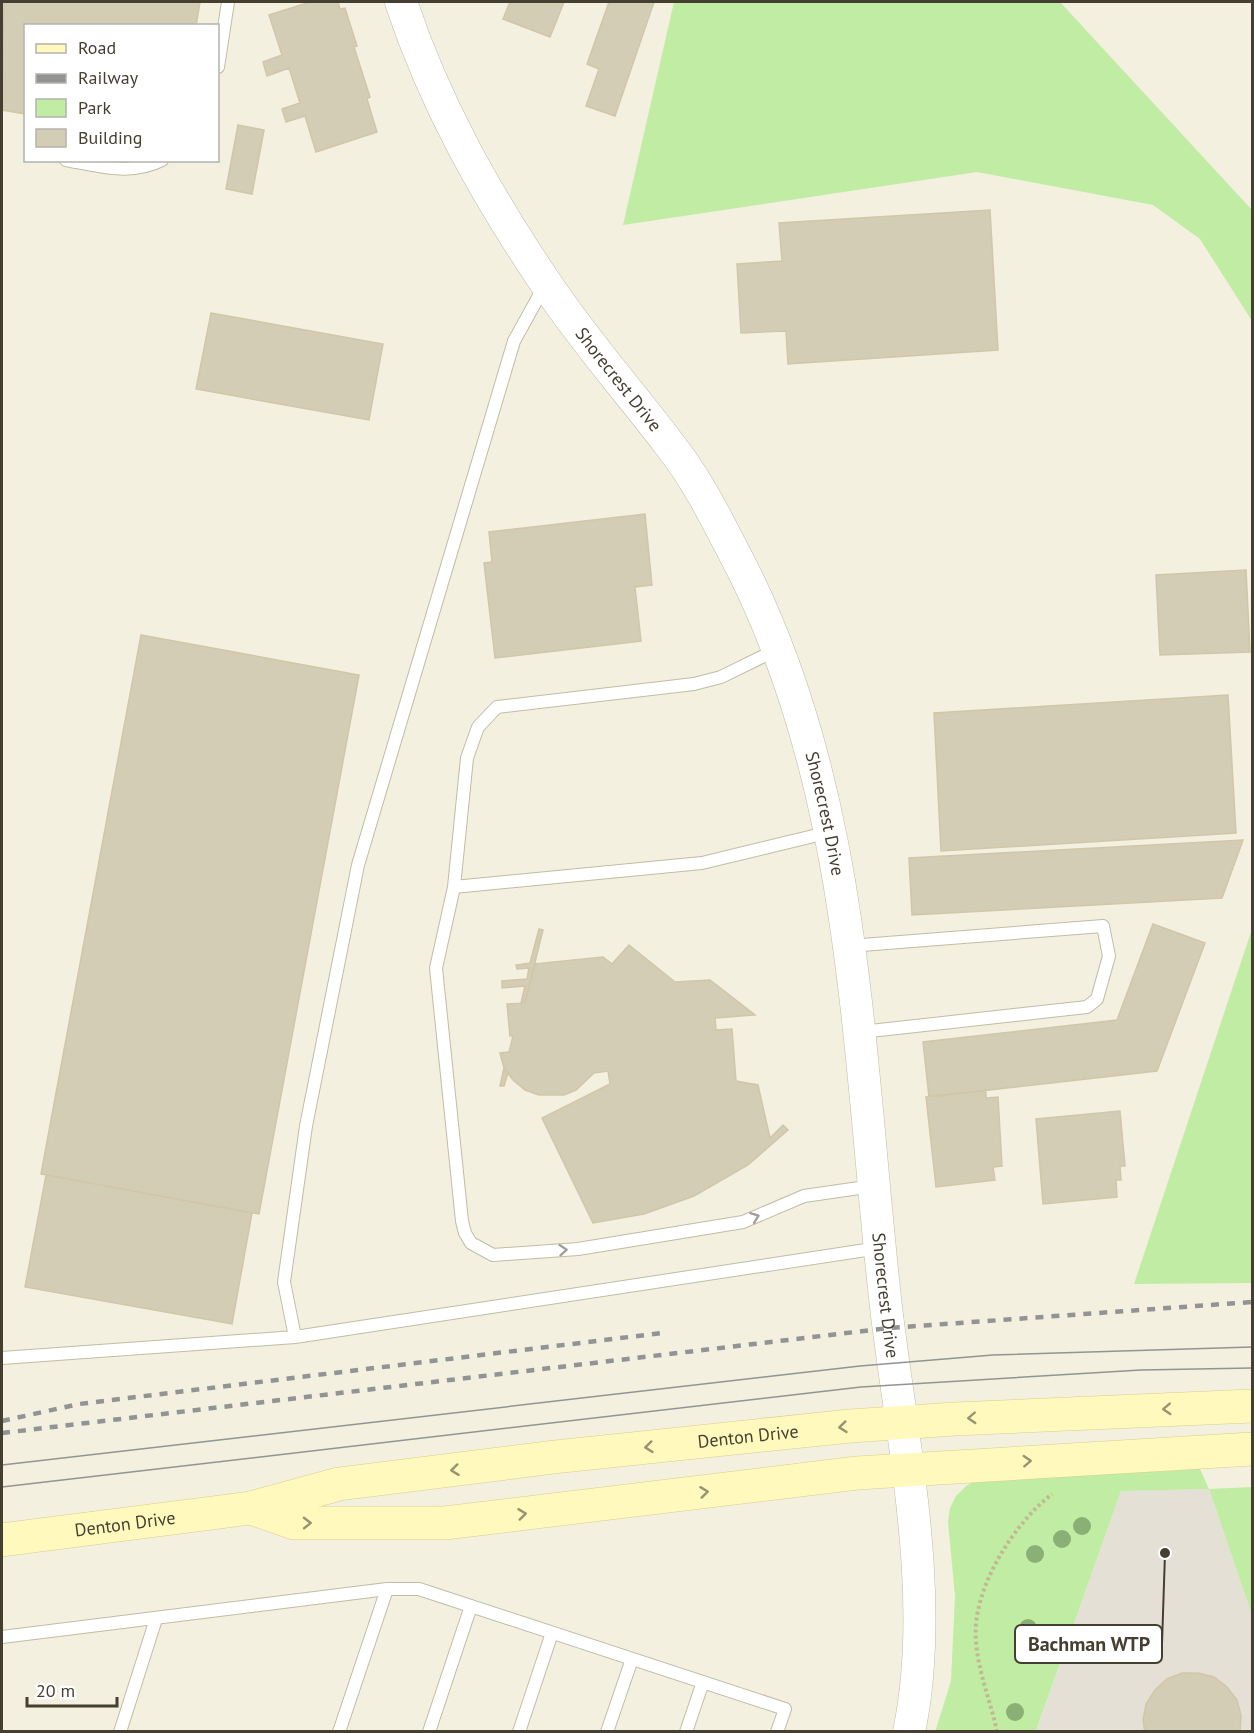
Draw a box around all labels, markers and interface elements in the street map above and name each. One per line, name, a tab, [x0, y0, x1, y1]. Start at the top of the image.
legend	[24, 24, 219, 162]
text: Road	[78, 36, 116, 59]
text: Railway	[78, 66, 139, 89]
text: Park	[78, 96, 111, 119]
text: Building	[78, 126, 142, 149]
street label: Shorecrest Drive	[570, 323, 667, 436]
street label: Shorecrest Drive	[800, 749, 850, 877]
one-way arrow	[749, 1212, 760, 1225]
street label: Shorecrest Drive	[867, 1231, 905, 1360]
one-way arrow	[559, 1244, 568, 1257]
one-way arrow	[1162, 1402, 1171, 1415]
one-way arrow	[967, 1411, 976, 1424]
street label: Denton Drive	[696, 1419, 800, 1453]
one-way arrow	[838, 1420, 847, 1433]
one-way arrow	[644, 1440, 653, 1453]
one-way arrow	[1023, 1455, 1032, 1468]
one-way arrow	[451, 1463, 460, 1475]
one-way arrow	[699, 1486, 709, 1499]
street label: Denton Drive	[73, 1506, 177, 1542]
one-way arrow	[518, 1508, 527, 1520]
one-way arrow	[302, 1517, 311, 1529]
callout: Bachman WTP	[1015, 1625, 1162, 1663]
text: Bachman WTP	[1028, 1631, 1150, 1657]
scale bar	[27, 1670, 117, 1708]
text: 20 m	[36, 1679, 75, 1702]

